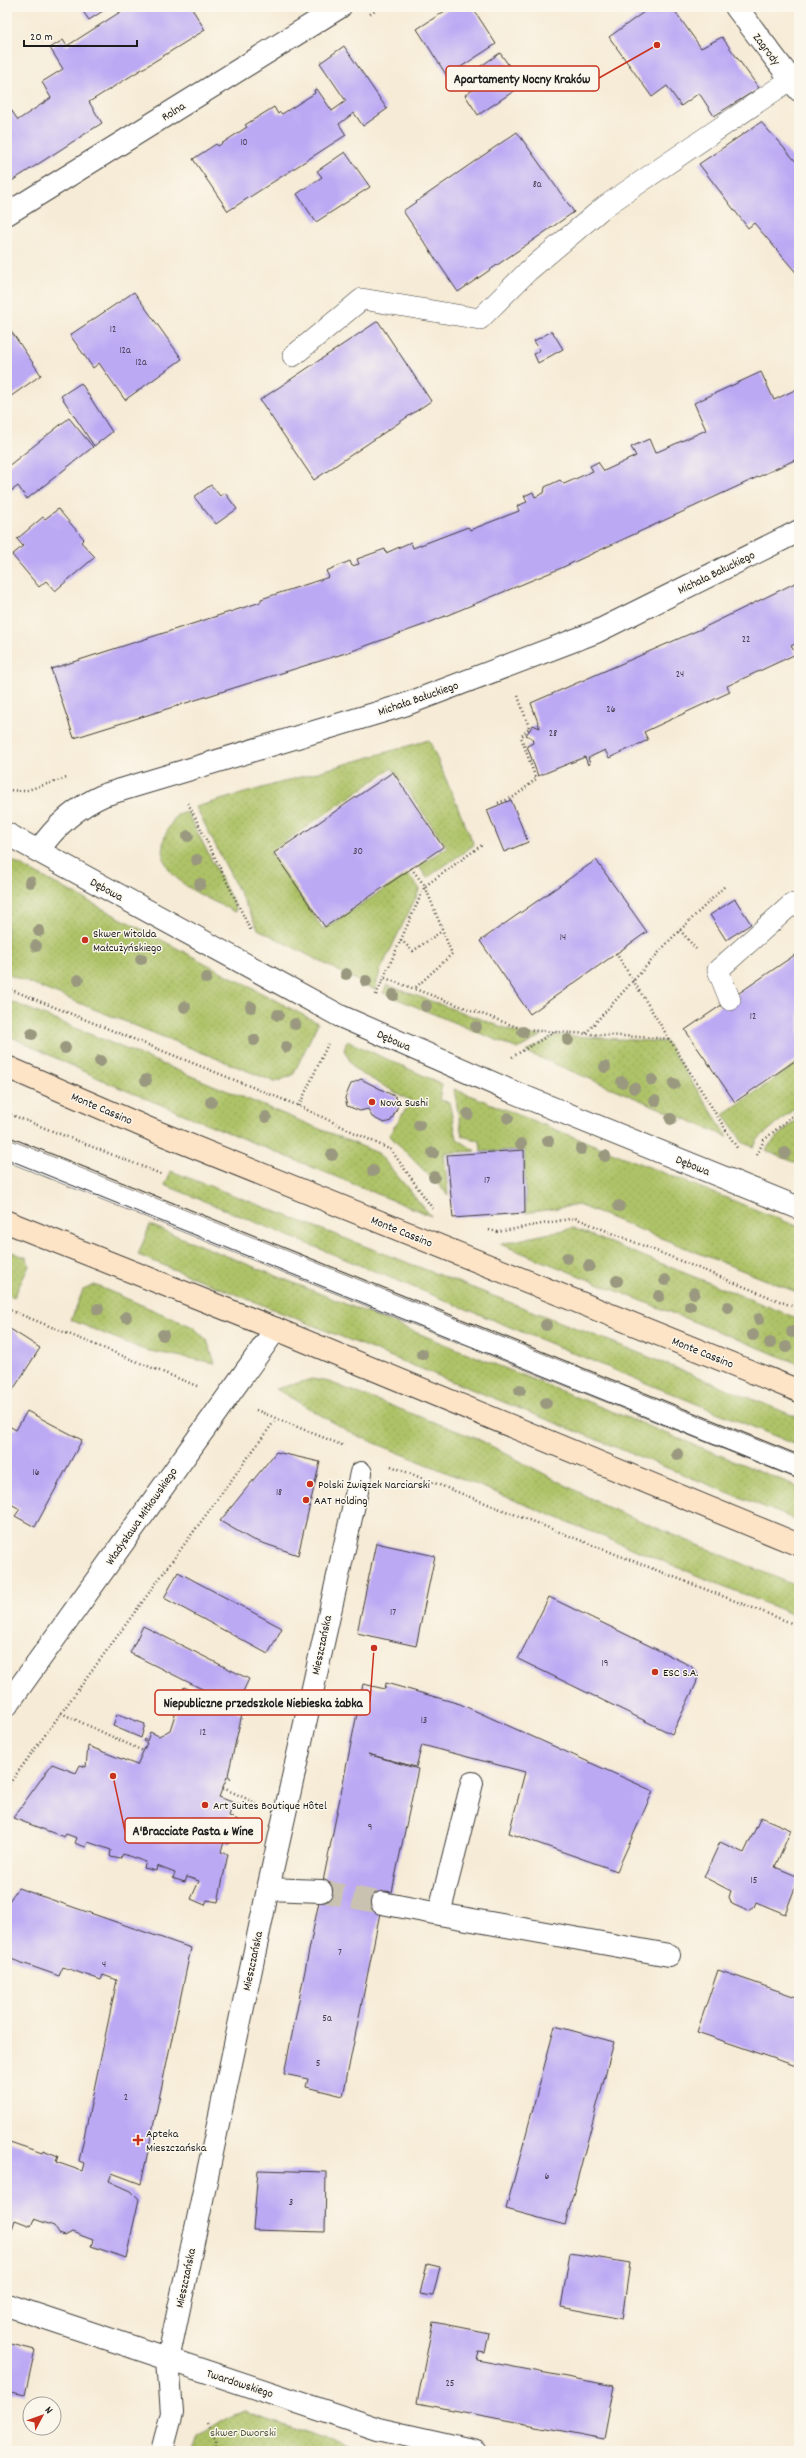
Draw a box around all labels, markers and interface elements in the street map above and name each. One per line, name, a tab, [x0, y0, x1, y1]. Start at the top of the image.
scale bar	[24, 22, 137, 48]
text: 20 m	[30, 29, 53, 46]
street label: Zagrody	[748, 30, 784, 70]
callout: Apartamenty Nocny Kraków	[446, 66, 599, 91]
text: Apartamenty Nocny Kraków	[454, 71, 591, 90]
street label: Rolna	[159, 98, 189, 126]
house number: 10	[240, 136, 248, 150]
house number: 8a	[533, 178, 542, 192]
house number: 12	[110, 323, 116, 337]
house number: 12a	[119, 344, 131, 358]
house number: 12a	[135, 356, 147, 370]
street label: Michała Bałuckiego	[675, 547, 758, 599]
house number: 22	[742, 633, 750, 647]
house number: 24	[676, 668, 684, 682]
street label: Michała Bałuckiego	[376, 678, 461, 721]
house number: 26	[606, 703, 616, 717]
house number: 28	[549, 727, 557, 741]
house number: 30	[353, 845, 363, 859]
street label: Dębowa	[87, 874, 126, 906]
place label: Skwer Witolda Małcużyńskiego	[93, 926, 162, 957]
house number: 14	[560, 931, 566, 945]
marker: Skwer Witolda Małcużyńskiego	[80, 935, 90, 945]
house number: 12	[750, 1010, 756, 1024]
street label: Dębowa	[374, 1026, 413, 1056]
street label: Monte Cassino	[68, 1089, 135, 1130]
place label: Nova Sushi	[380, 1095, 428, 1112]
marker: Nova Sushi	[367, 1097, 377, 1107]
street label: Dębowa	[673, 1152, 712, 1181]
house number: 17	[484, 1174, 490, 1188]
street label: Monte Cassino	[368, 1212, 435, 1252]
street label: Monte Cassino	[669, 1333, 736, 1373]
street label: Władysława Mitkowskiego	[102, 1465, 182, 1569]
house number: 16	[32, 1466, 40, 1480]
place label: Polski Związek Narciarski	[318, 1477, 430, 1494]
marker: Polski Związek Narciarski	[305, 1479, 315, 1489]
house number: 18	[276, 1486, 282, 1500]
place label: AAT Holding	[314, 1493, 368, 1510]
marker: AAT Holding	[301, 1495, 311, 1505]
house number: 17	[390, 1606, 396, 1620]
street label: Mieszczańska	[308, 1614, 337, 1677]
house number: 19	[602, 1657, 608, 1671]
place label: ESC S.A.	[663, 1665, 698, 1682]
marker: ESC S.A.	[650, 1667, 660, 1677]
callout: Niepubliczne przedszkole Niebieska żabka	[155, 1690, 370, 1715]
text: Niepubliczne przedszkole Niebieska żabka	[163, 1695, 364, 1714]
house number: 13	[421, 1714, 427, 1728]
house number: 12	[200, 1726, 206, 1740]
place label: Art Suites Boutique Hôtel	[213, 1798, 327, 1815]
marker: Art Suites Boutique Hôtel	[200, 1800, 210, 1810]
callout: A'Bracciate Pasta & Wine	[125, 1818, 262, 1843]
house number: 9	[368, 1821, 372, 1835]
text: A'Bracciate Pasta & Wine	[133, 1823, 254, 1842]
house number: 15	[751, 1874, 758, 1888]
street label: Mieszczańska	[239, 1930, 268, 1993]
house number: 7	[338, 1946, 342, 1960]
house number: 4	[102, 1958, 106, 1972]
house number: 5a	[322, 2012, 332, 2026]
house number: 5	[316, 2057, 321, 2071]
house number: 2	[124, 2091, 128, 2105]
place label: Apteka Mieszczańska	[146, 2126, 207, 2157]
marker: Apteka Mieszczańska	[133, 2135, 143, 2145]
house number: 6	[545, 2170, 550, 2184]
house number: 3	[289, 2196, 293, 2210]
street label: Mieszczańska	[172, 2247, 201, 2310]
street label: Twardowskiego	[204, 2366, 275, 2403]
house number: 25	[446, 2377, 455, 2391]
north arrow	[22, 2396, 62, 2436]
text: N	[40, 2403, 56, 2418]
park label: skwer Dworski	[210, 2425, 276, 2442]

